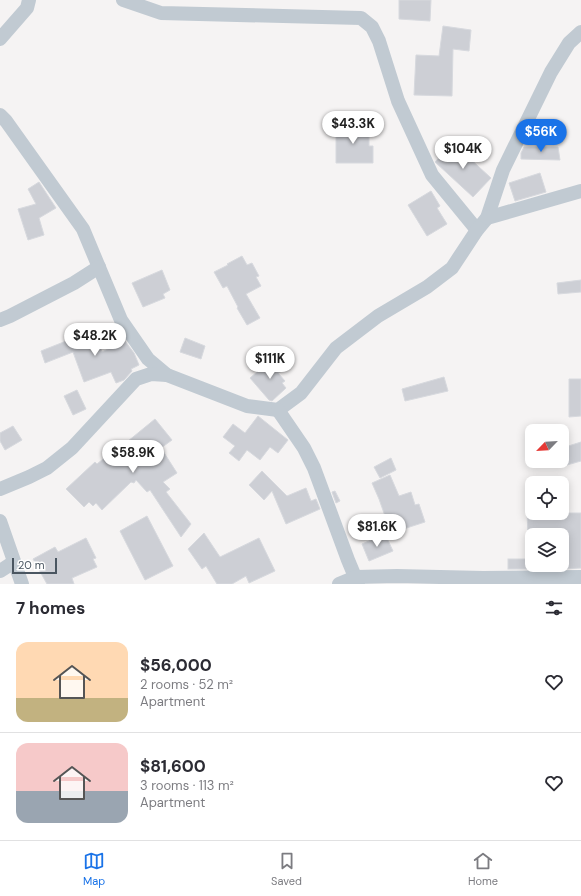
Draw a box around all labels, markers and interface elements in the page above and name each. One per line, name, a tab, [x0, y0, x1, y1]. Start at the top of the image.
pin: $43.3K	[320, 111, 386, 145]
text: $43.3K	[331, 115, 375, 132]
pin: $56K	[517, 119, 565, 153]
text: $56K	[525, 123, 557, 140]
pin: $104K	[435, 136, 491, 170]
text: $104K	[444, 140, 482, 157]
pin: $48.2K	[62, 323, 128, 357]
text: $48.2K	[73, 327, 117, 344]
pin: $111K	[242, 346, 298, 380]
text: $111K	[255, 350, 285, 367]
north arrow	[525, 424, 569, 468]
map controls	[525, 424, 569, 572]
pin: $58.9K	[100, 440, 166, 474]
text: $58.9K	[111, 444, 155, 461]
button: locate	[525, 476, 569, 520]
pin: $81.6K	[344, 514, 410, 548]
text: $81.6K	[357, 518, 397, 535]
button: layers	[525, 528, 569, 572]
scale bar	[12, 556, 57, 575]
text: 20 m	[18, 558, 44, 572]
text: 7 homes	[16, 597, 85, 619]
icon: filters	[543, 597, 565, 619]
text: $56,000	[140, 654, 212, 676]
icon: home	[48, 658, 96, 706]
icon: heart	[543, 671, 565, 693]
text: 2 rooms · 52 m²	[140, 676, 233, 693]
text: Apartment	[140, 693, 205, 710]
text: $81,600	[140, 755, 206, 777]
icon: home	[48, 759, 96, 807]
icon: heart	[543, 772, 565, 794]
text: 3 rooms · 113 m²	[140, 777, 234, 794]
text: Apartment	[140, 794, 205, 811]
tab: Map	[83, 850, 105, 888]
tab: Saved	[271, 850, 302, 888]
tab: Home	[468, 850, 498, 888]

